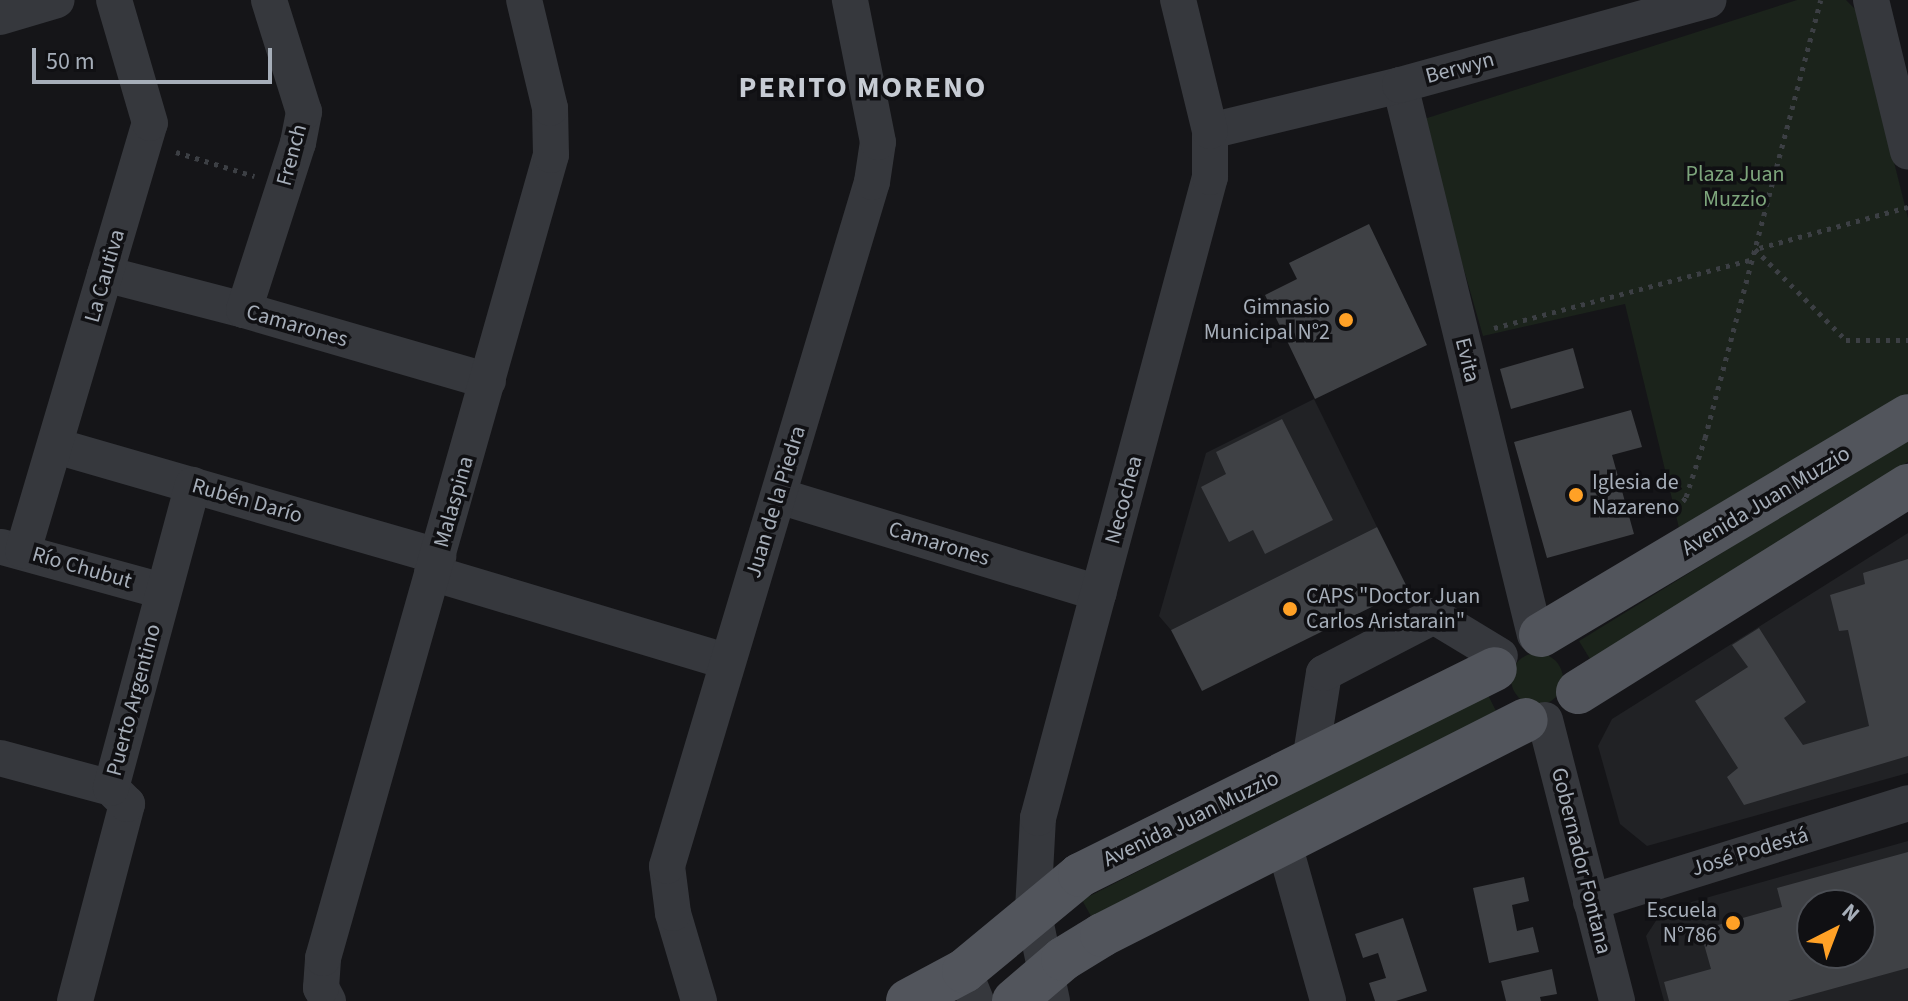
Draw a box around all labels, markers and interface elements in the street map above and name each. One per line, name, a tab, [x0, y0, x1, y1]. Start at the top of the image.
scale bar	[36, 32, 276, 82]
text: 50 m	[46, 44, 95, 79]
street label: Berwyn	[1423, 46, 1497, 90]
district label: PERITO MORENO	[739, 70, 987, 106]
street label: French	[271, 121, 313, 189]
park label: Plaza Juan Muzzio	[1685, 161, 1785, 212]
street label: La Cautiva	[79, 226, 131, 326]
place label: Gimnasio Municipal N°2	[1204, 294, 1330, 346]
street label: Camarones	[243, 299, 351, 353]
marker: Gimnasio Municipal N°2	[1337, 311, 1355, 329]
street label: Evita	[1449, 335, 1485, 385]
street label: Juan de la Piedra	[740, 423, 812, 581]
street label: Avenida Juan Muzzio	[1677, 440, 1855, 562]
street label: Malaspina	[428, 453, 480, 551]
street label: Necochea	[1100, 453, 1148, 547]
place label: Iglesia de Nazareno	[1592, 469, 1680, 520]
street label: Rubén Darío	[189, 473, 305, 529]
marker: Iglesia de Nazareno	[1567, 486, 1585, 504]
street label: Camarones	[885, 516, 993, 572]
street label: Río Chubut	[29, 541, 135, 595]
place label: CAPS "Doctor Juan Carlos Aristarain"	[1306, 583, 1480, 634]
marker: CAPS "Doctor Juan Carlos Aristarain"	[1281, 600, 1299, 618]
street label: Puerto Argentino	[101, 621, 167, 779]
street label: Avenida Juan Muzzio	[1099, 765, 1283, 873]
street label: Gobernador Fontana	[1545, 765, 1617, 957]
street label: José Podestá	[1688, 822, 1812, 882]
north arrow	[1796, 889, 1876, 969]
text: N	[1835, 896, 1867, 929]
place label: Escuela N°786	[1647, 897, 1717, 948]
marker: Escuela N°786	[1724, 914, 1742, 932]

